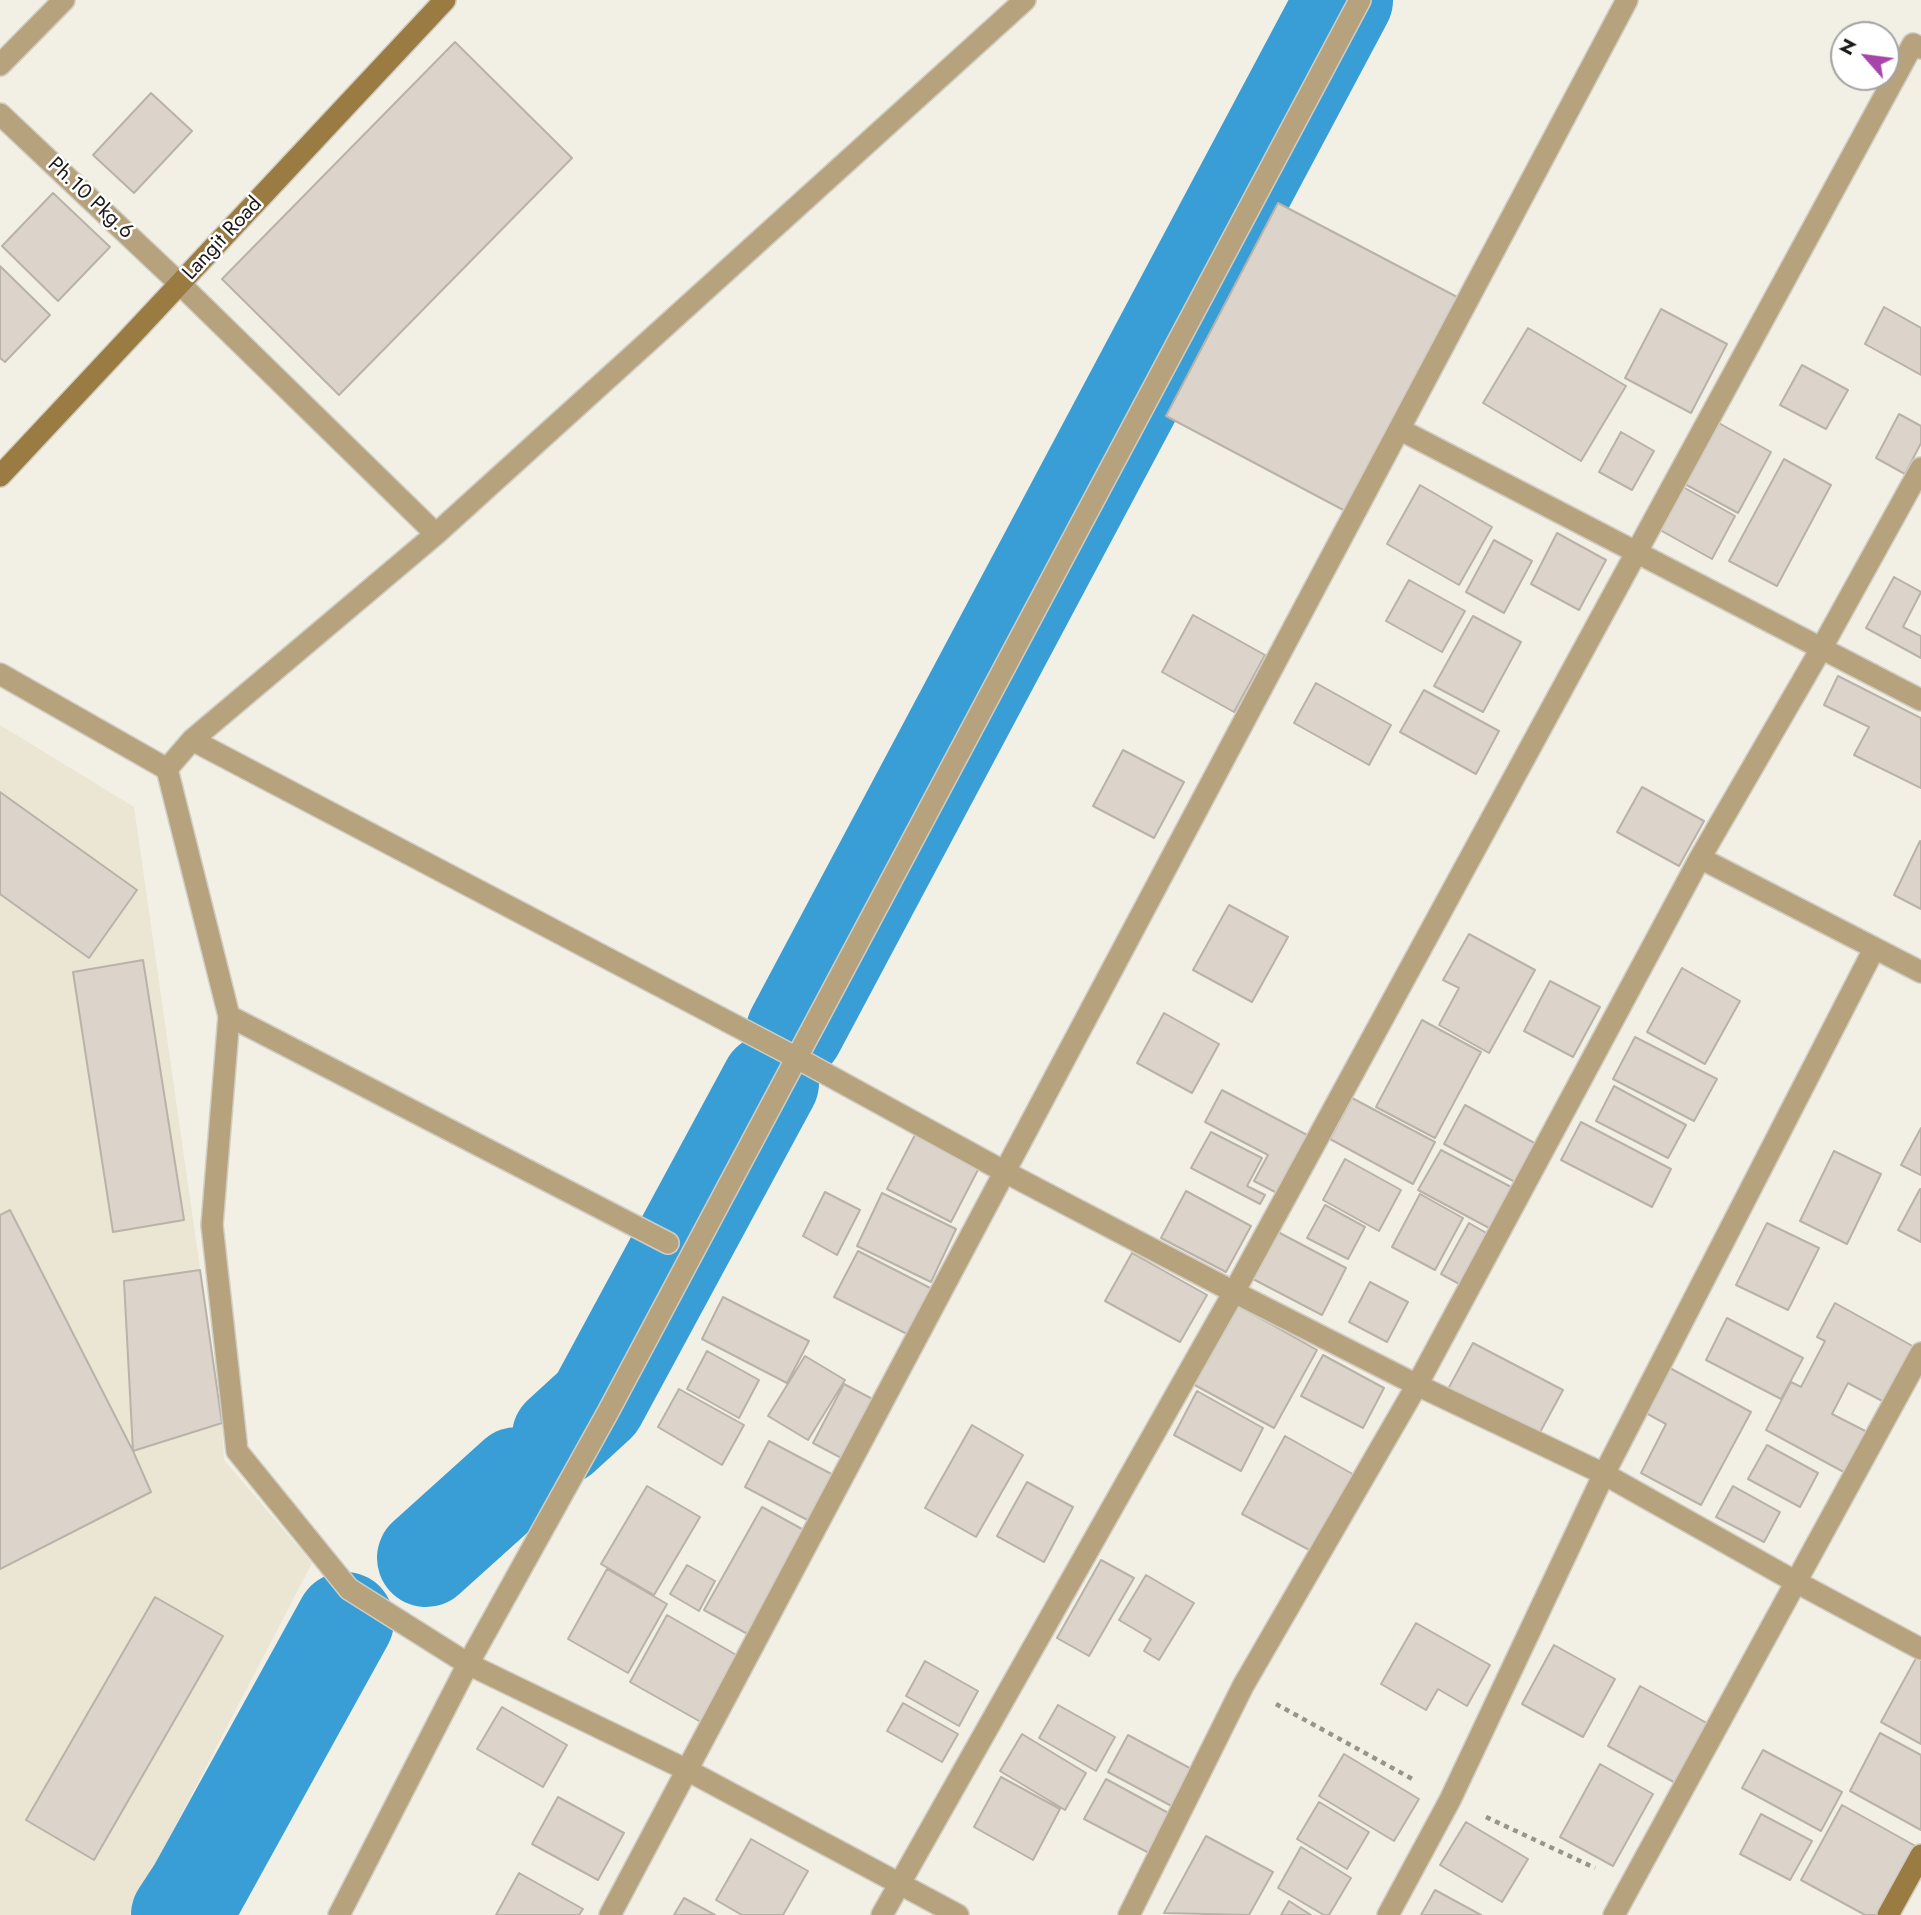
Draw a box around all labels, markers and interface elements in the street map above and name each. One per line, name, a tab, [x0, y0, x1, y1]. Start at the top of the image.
north arrow	[1830, 21, 1900, 91]
text: N	[1832, 34, 1863, 60]
street label: Ph.10 Pkg.6	[42, 153, 138, 245]
street label: Langit Road	[178, 192, 268, 286]

